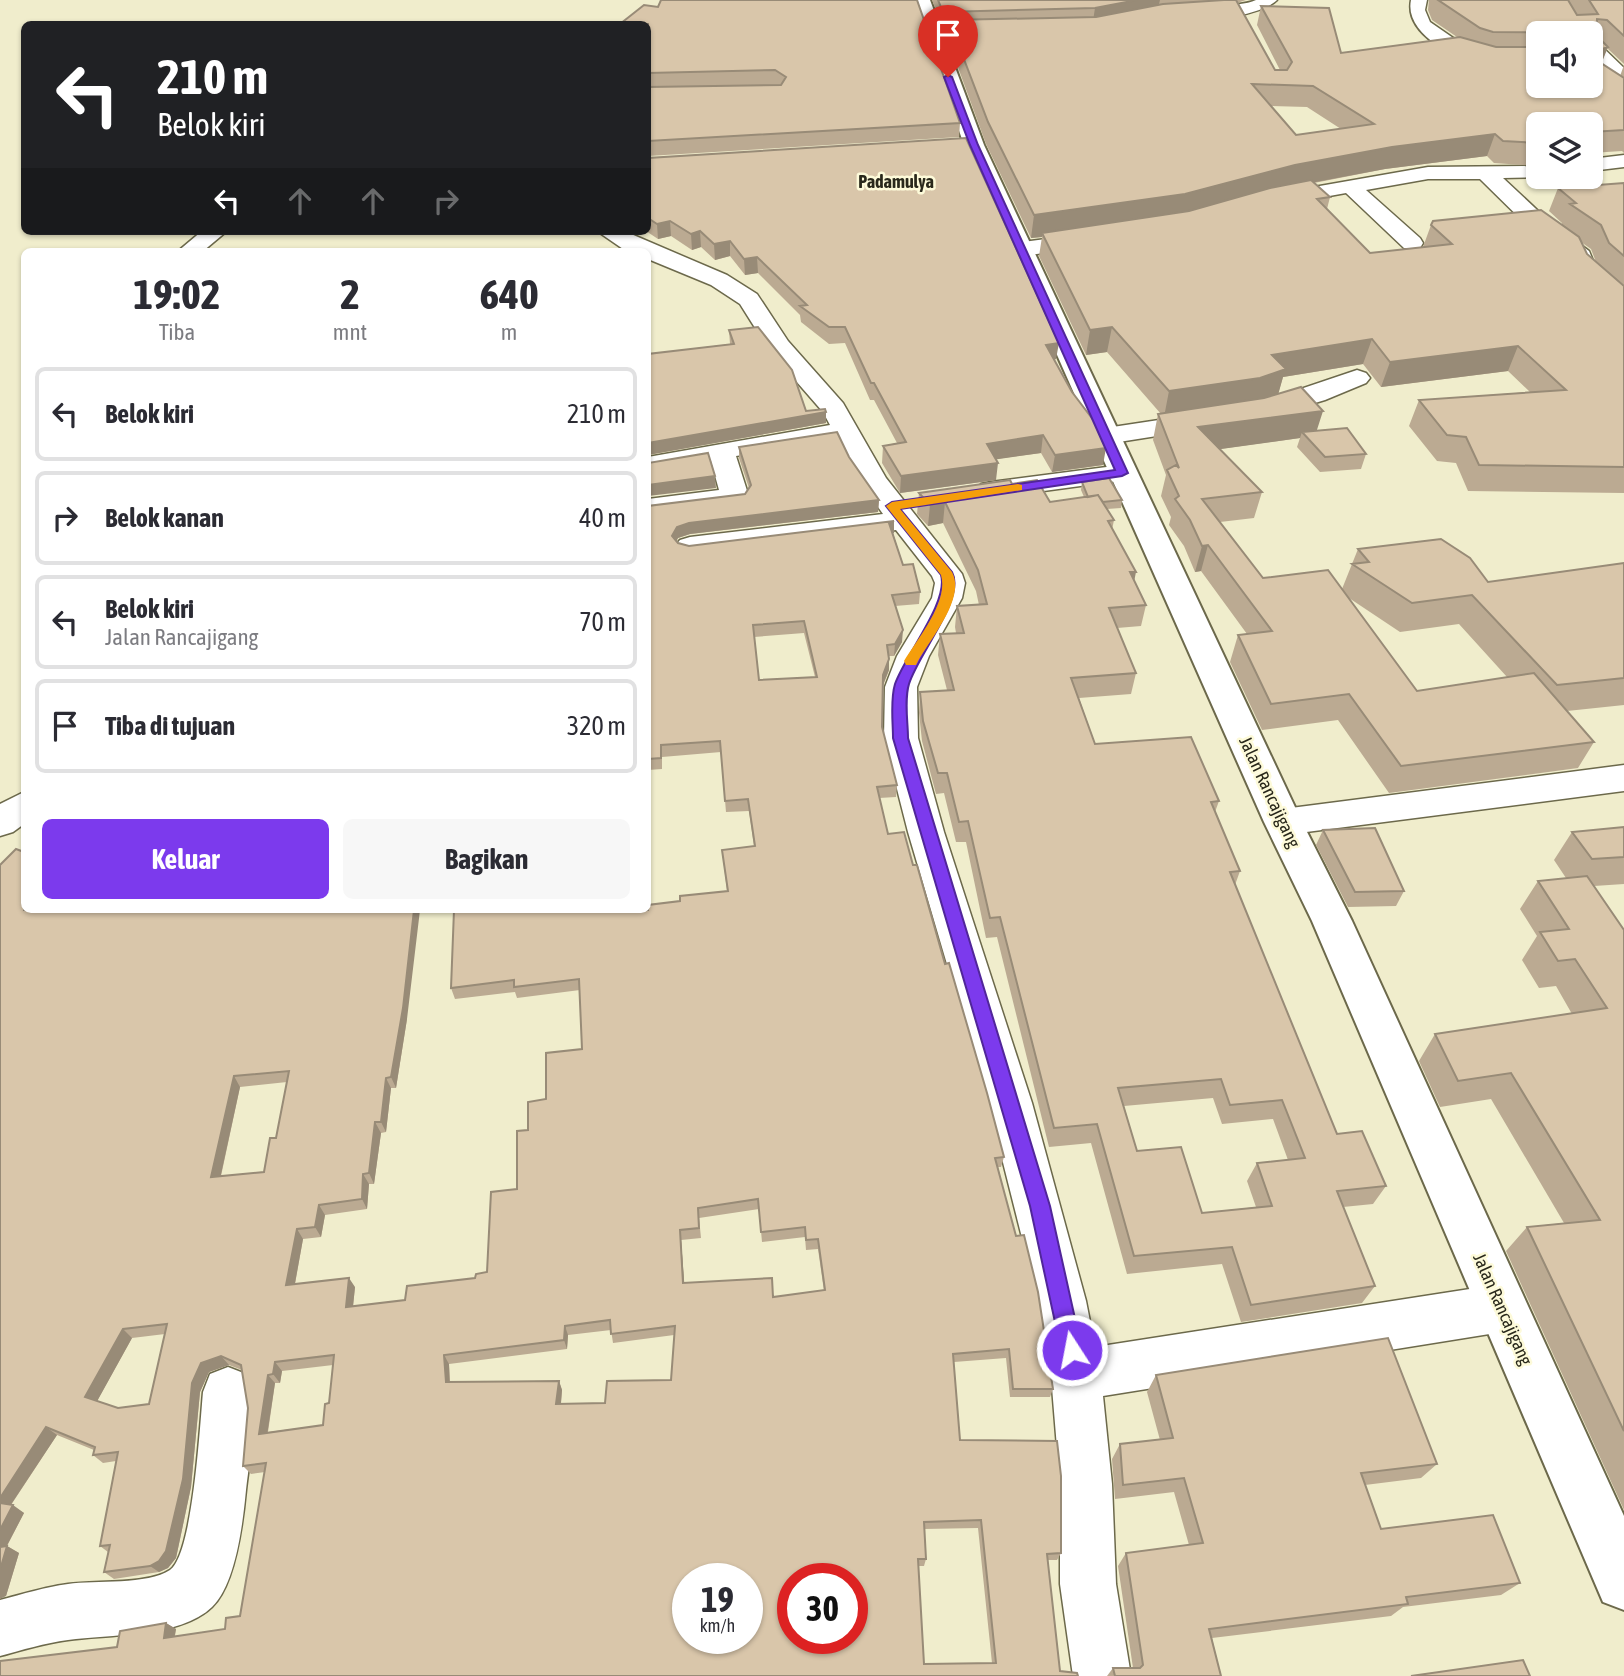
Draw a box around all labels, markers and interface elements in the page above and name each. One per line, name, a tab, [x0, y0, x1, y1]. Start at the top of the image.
pin	[918, 5, 978, 77]
icon: arrive	[929, 16, 967, 54]
map controls	[1526, 21, 1603, 189]
button: sound	[1526, 21, 1603, 98]
text: 210 m	[157, 48, 268, 104]
icon: left	[42, 49, 133, 140]
text: Belok kiri	[157, 106, 266, 143]
button: layers	[1526, 112, 1603, 189]
district label: Padamulya	[858, 171, 934, 192]
icon: left	[208, 182, 246, 220]
icon: ahead	[281, 182, 319, 220]
icon: ahead	[354, 182, 392, 220]
icon: right	[427, 182, 465, 220]
text: 19:02	[133, 270, 221, 318]
text: 2	[340, 270, 360, 318]
text: 640	[479, 270, 539, 318]
text: Tiba	[159, 319, 195, 345]
text: mnt	[333, 319, 367, 345]
text: m	[501, 319, 517, 345]
icon: left	[46, 395, 84, 433]
text: Belok kiri	[105, 399, 194, 429]
text: 210 m	[567, 399, 626, 429]
icon: right	[46, 499, 84, 537]
text: Belok kanan	[105, 503, 224, 533]
text: 40 m	[579, 503, 626, 533]
text: Belok kiri	[105, 594, 194, 624]
icon: left	[46, 603, 84, 641]
text: 70 m	[579, 607, 626, 637]
text: Jalan Rancajigang	[105, 624, 258, 650]
icon: arrive	[46, 707, 84, 745]
text: Tiba di tujuan	[105, 711, 235, 741]
text: 320 m	[567, 711, 626, 741]
street label: Jalan Rancajigang	[1235, 733, 1305, 851]
button: Keluar	[42, 819, 329, 899]
button: Bagikan	[343, 819, 630, 899]
street label: Jalan Rancajigang	[1469, 1250, 1537, 1368]
position arrow	[1035, 1313, 1109, 1387]
speed limit sign: 30	[777, 1563, 868, 1654]
text: 19	[701, 1579, 734, 1619]
text: km/h	[700, 1615, 735, 1636]

